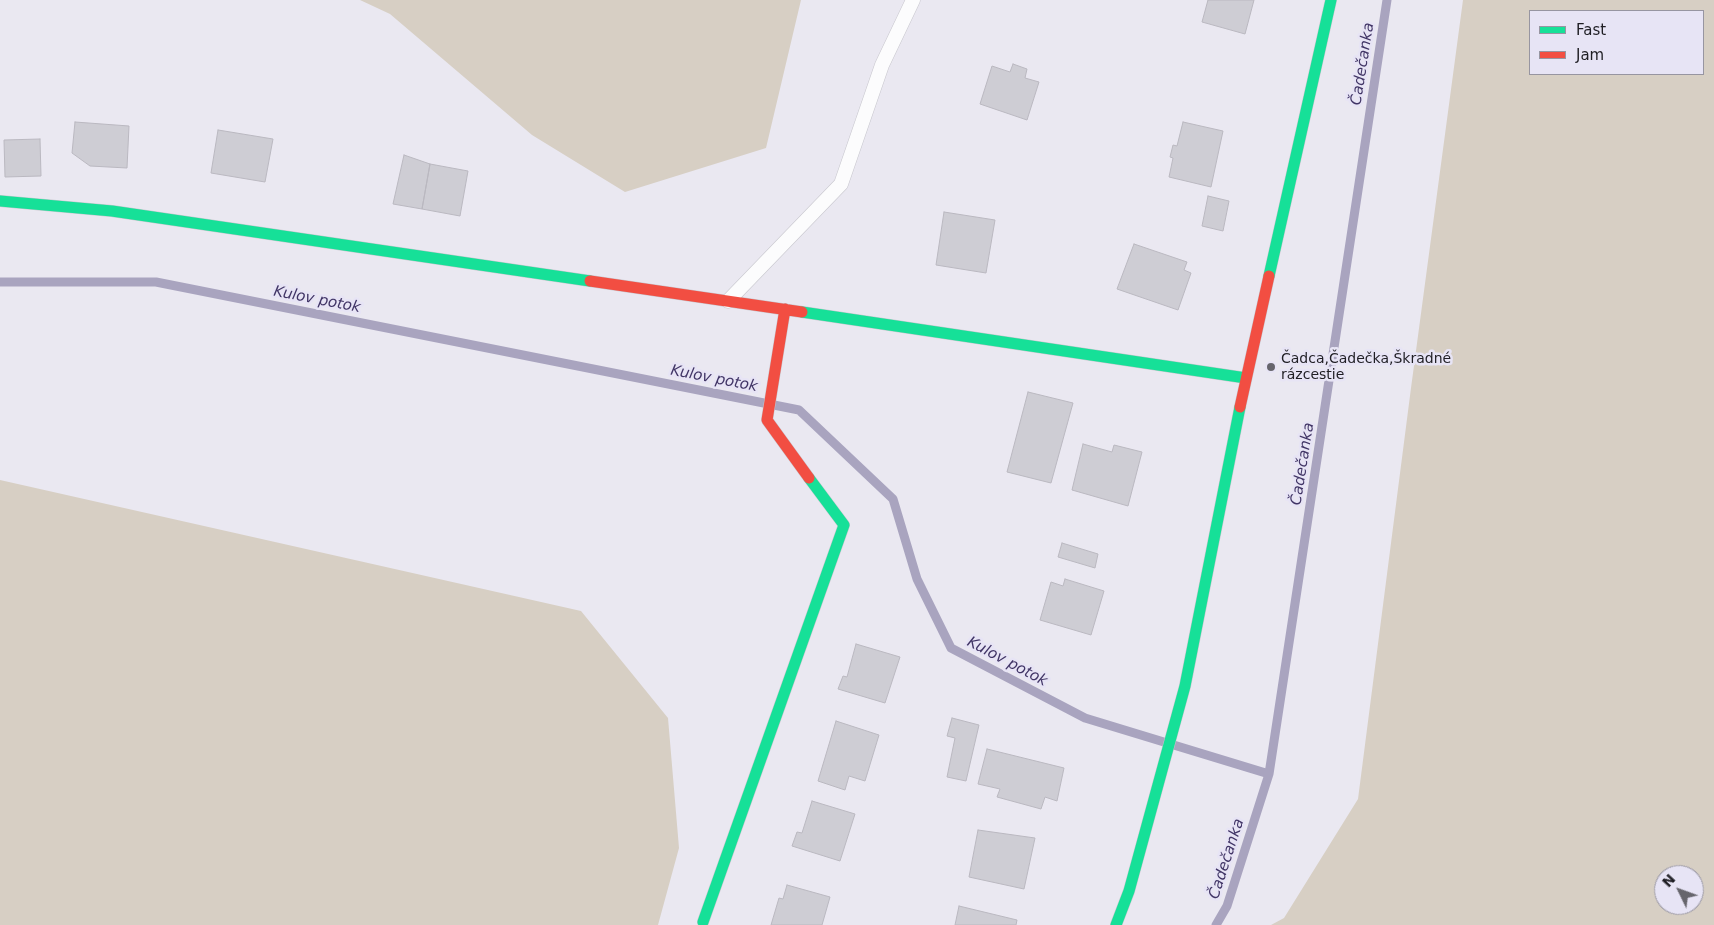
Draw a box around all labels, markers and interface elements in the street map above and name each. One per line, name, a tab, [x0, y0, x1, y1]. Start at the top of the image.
legend	[1529, 10, 1704, 75]
water label: Čadečanka	[1348, 21, 1378, 107]
text: Fast	[1576, 21, 1606, 39]
text: Jam	[1576, 46, 1604, 64]
water label: Kulov potok	[272, 283, 362, 317]
place label: Čadca,Čadečka,Škradné rázcestie	[1281, 351, 1451, 384]
marker: Čadca,Čadečka,Škradné rázcestie	[1265, 361, 1277, 373]
water label: Kulov potok	[669, 362, 759, 396]
water label: Čadečanka	[1288, 421, 1318, 507]
water label: Kulov potok	[964, 633, 1050, 691]
water label: Čadečanka	[1206, 817, 1248, 901]
north arrow	[1654, 865, 1704, 915]
text: N	[1659, 871, 1678, 890]

